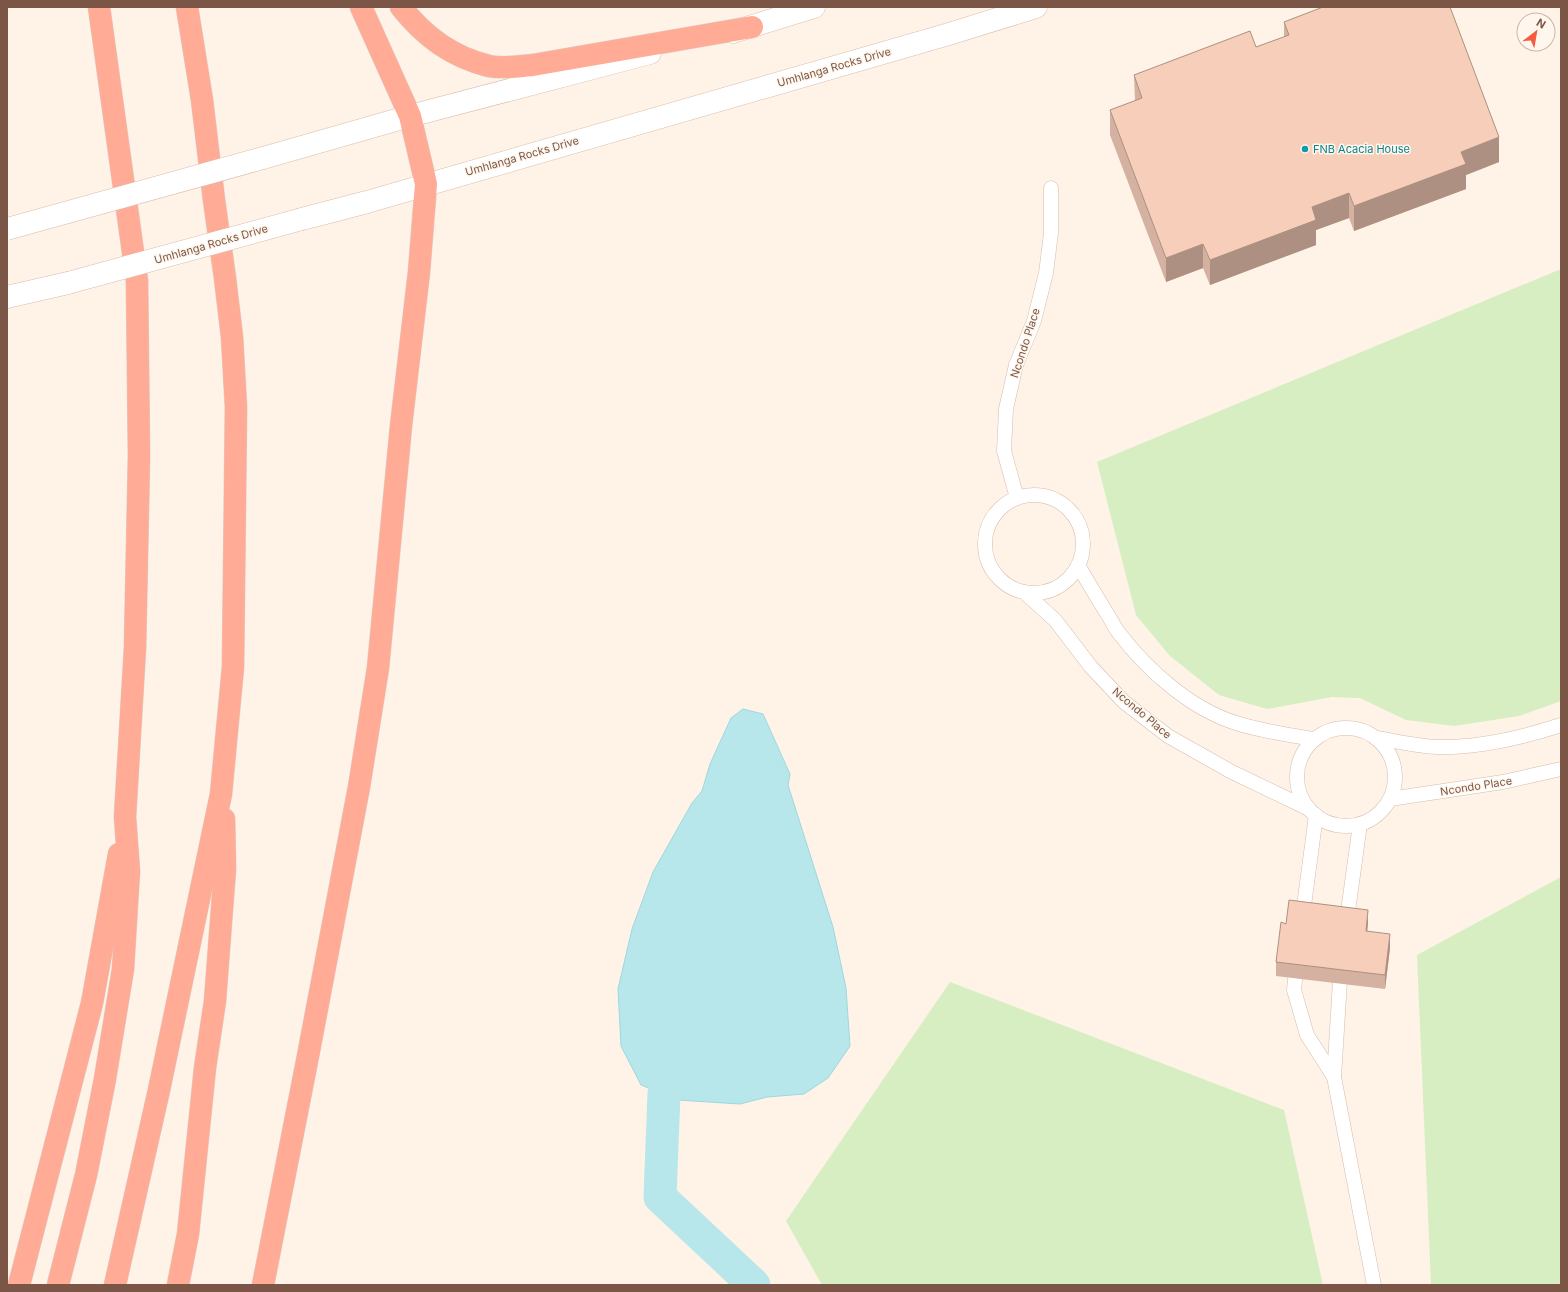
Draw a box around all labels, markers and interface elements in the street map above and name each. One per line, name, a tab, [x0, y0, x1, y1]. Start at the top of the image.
north arrow	[1516, 12, 1556, 52]
text: N	[1534, 15, 1548, 32]
street label: Umhlanga Rocks Drive	[775, 44, 893, 90]
street label: Umhlanga Rocks Drive	[463, 133, 581, 179]
place label: FNB Acacia House	[1313, 142, 1410, 156]
marker: FNB Acacia House	[1300, 144, 1310, 154]
street label: Umhlanga Rocks Drive	[152, 221, 270, 267]
street label: Ncondo Place	[1007, 306, 1043, 380]
street label: Ncondo Place	[1110, 684, 1174, 742]
street label: Ncondo Place	[1439, 773, 1513, 799]

